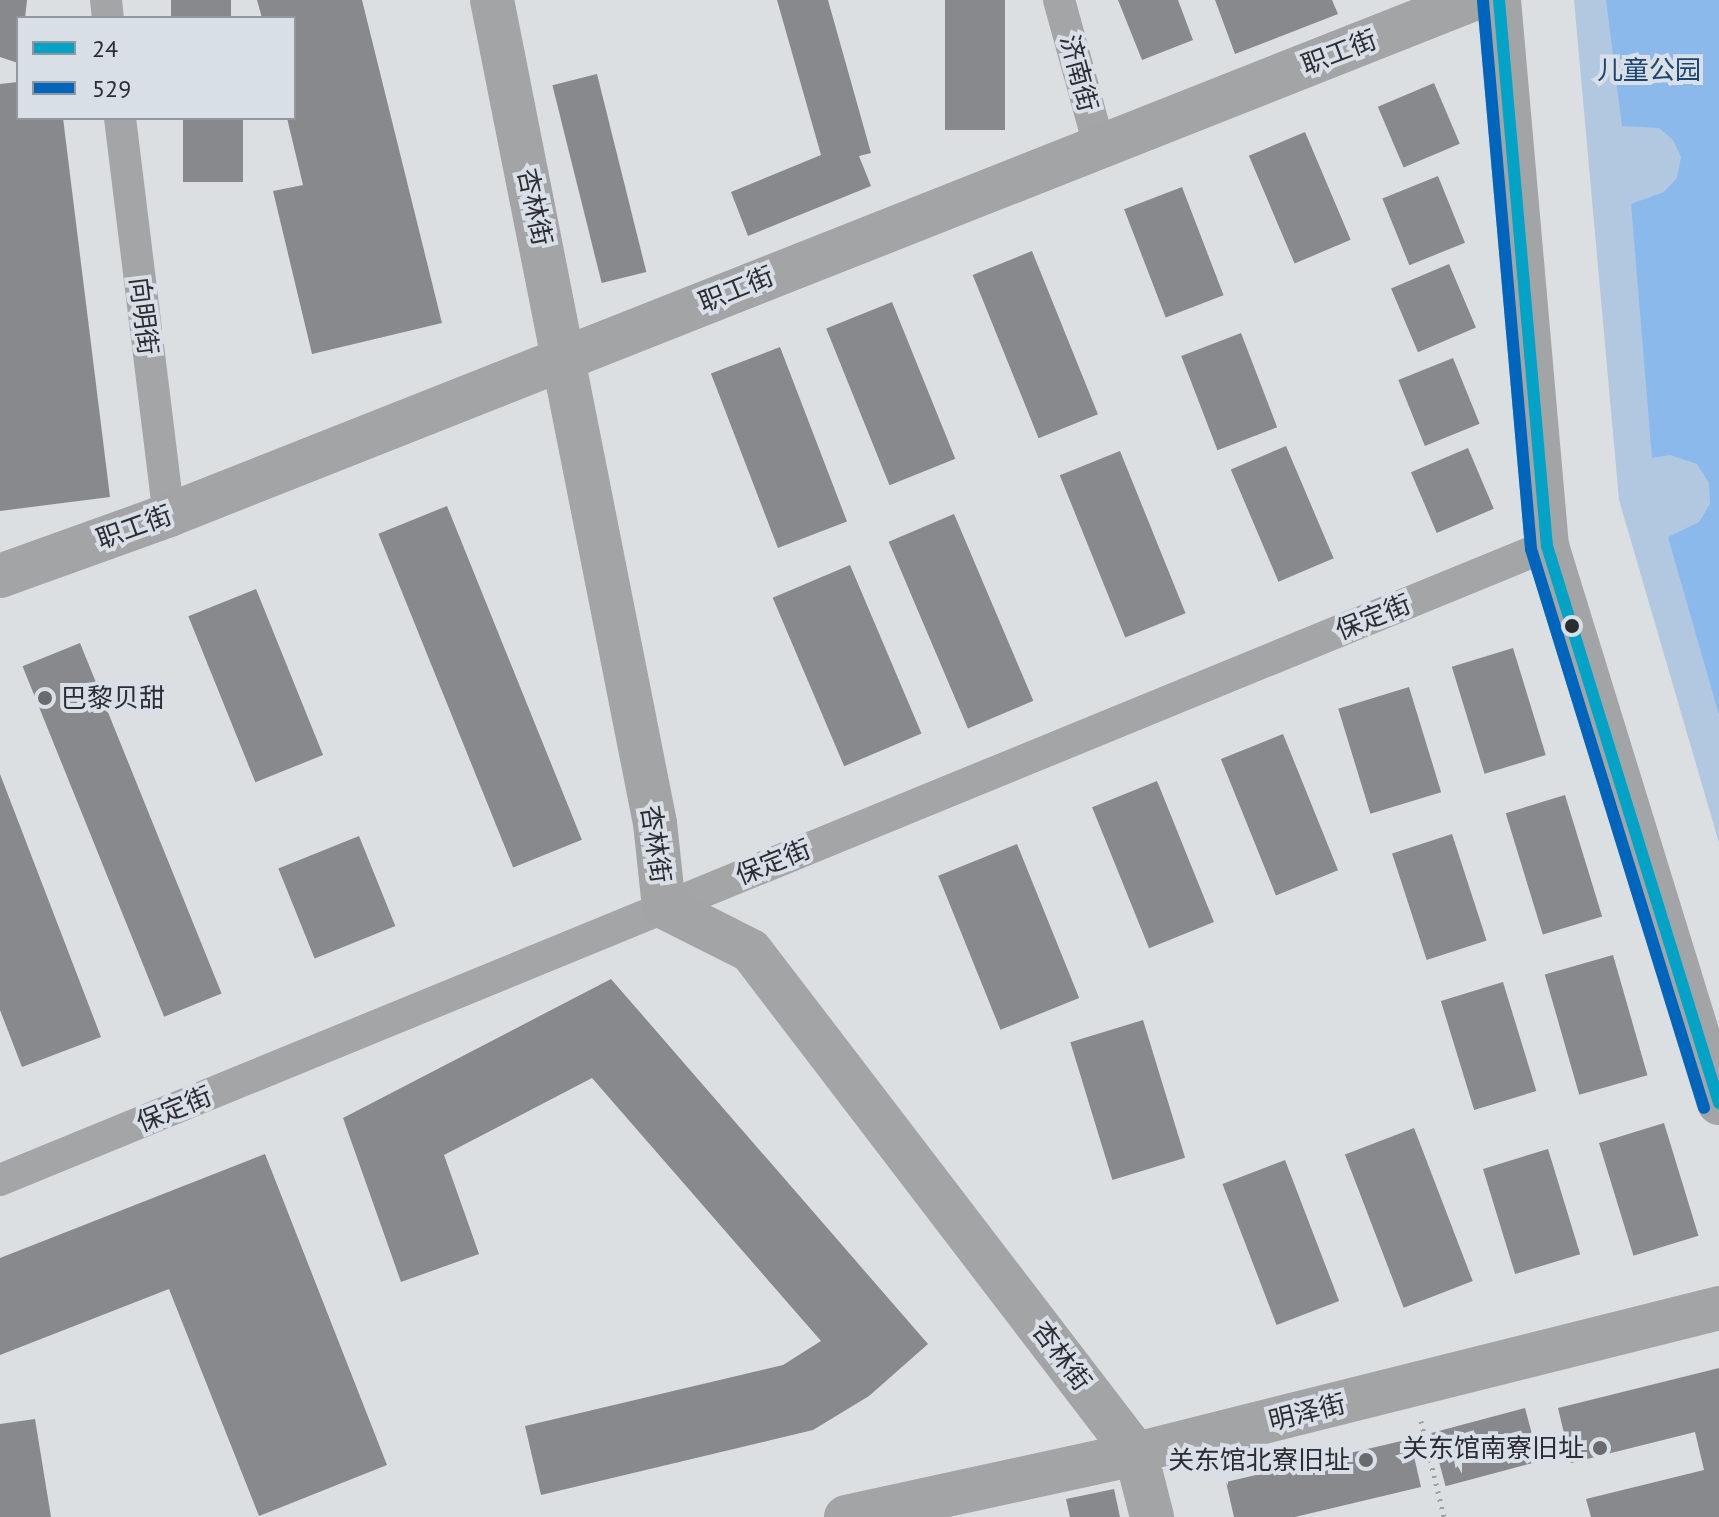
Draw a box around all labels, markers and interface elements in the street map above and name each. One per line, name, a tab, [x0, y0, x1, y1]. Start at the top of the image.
legend	[16, 16, 296, 120]
street label: 职工街	[1297, 23, 1381, 81]
street label: 济南街	[1054, 31, 1104, 115]
text: 24	[92, 33, 118, 64]
park label: 儿童公园	[1597, 54, 1701, 86]
text: 529	[92, 73, 131, 104]
street label: 杏林街	[512, 166, 558, 248]
street label: 职工街	[694, 260, 778, 318]
street label: 向明街	[124, 275, 164, 357]
street label: 职工街	[92, 499, 176, 555]
street label: 保定街	[1331, 588, 1415, 646]
unlabelled marker	[1564, 618, 1580, 634]
place label: 巴黎贝甜	[61, 682, 165, 714]
marker: 巴黎贝甜	[36, 689, 54, 707]
street label: 杏林街	[635, 803, 677, 885]
street label: 保定街	[731, 833, 815, 891]
street label: 保定街	[132, 1080, 216, 1138]
street label: 杏林街	[1026, 1315, 1098, 1397]
street label: 明泽街	[1265, 1387, 1349, 1437]
place label: 关东馆南寮旧址	[1402, 1432, 1584, 1464]
marker: 关东馆南寮旧址	[1591, 1439, 1609, 1457]
place label: 关东馆北寮旧址	[1168, 1444, 1350, 1476]
marker: 关东馆北寮旧址	[1357, 1451, 1375, 1469]

